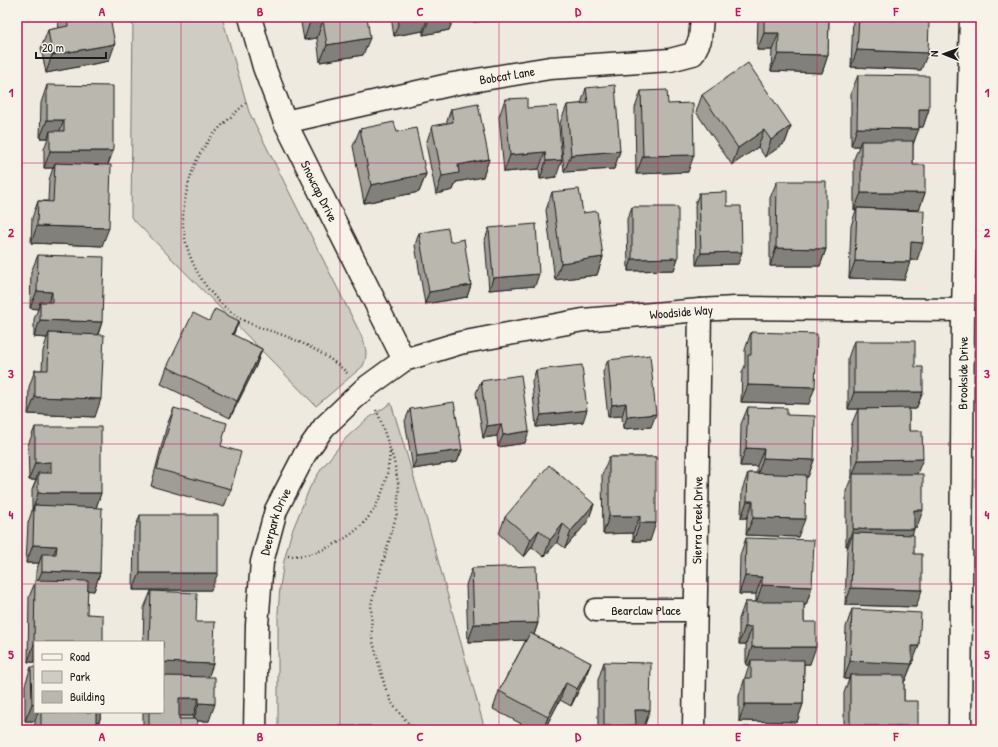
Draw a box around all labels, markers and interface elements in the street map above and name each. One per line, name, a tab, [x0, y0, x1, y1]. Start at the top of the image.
text: A	[99, 2, 106, 20]
text: B	[257, 2, 264, 20]
text: C	[416, 2, 424, 20]
text: D	[575, 2, 582, 20]
text: E	[735, 2, 741, 20]
text: F	[893, 2, 900, 20]
scale bar	[36, 34, 106, 60]
north arrow	[924, 34, 964, 74]
text: 20 m	[42, 39, 64, 56]
text: N	[927, 51, 941, 57]
street label: Bobcat Lane	[478, 62, 536, 89]
text: 1	[9, 83, 14, 101]
text: 1	[985, 83, 990, 101]
street label: Snowcap Drive	[297, 157, 342, 225]
text: 2	[8, 223, 15, 241]
text: 2	[984, 223, 991, 241]
street label: Woodside Way	[649, 300, 714, 323]
street label: Brookside Drive	[953, 336, 972, 410]
text: 3	[8, 364, 14, 382]
text: 3	[984, 364, 990, 382]
street label: Sierra Creek Drive	[687, 476, 707, 564]
street label: Deerpark Drive	[255, 485, 295, 557]
text: 4	[9, 505, 14, 523]
text: 4	[985, 505, 990, 523]
street label: Bearclaw Place	[611, 601, 681, 619]
legend	[34, 641, 164, 713]
text: 5	[8, 645, 14, 663]
text: 5	[984, 645, 990, 663]
text: Road	[70, 648, 90, 665]
text: Park	[70, 668, 90, 685]
text: Building	[70, 688, 105, 705]
text: A	[99, 727, 106, 745]
text: B	[257, 727, 264, 745]
text: C	[416, 727, 424, 745]
text: D	[575, 727, 582, 745]
text: E	[735, 727, 741, 745]
text: F	[893, 727, 900, 745]

